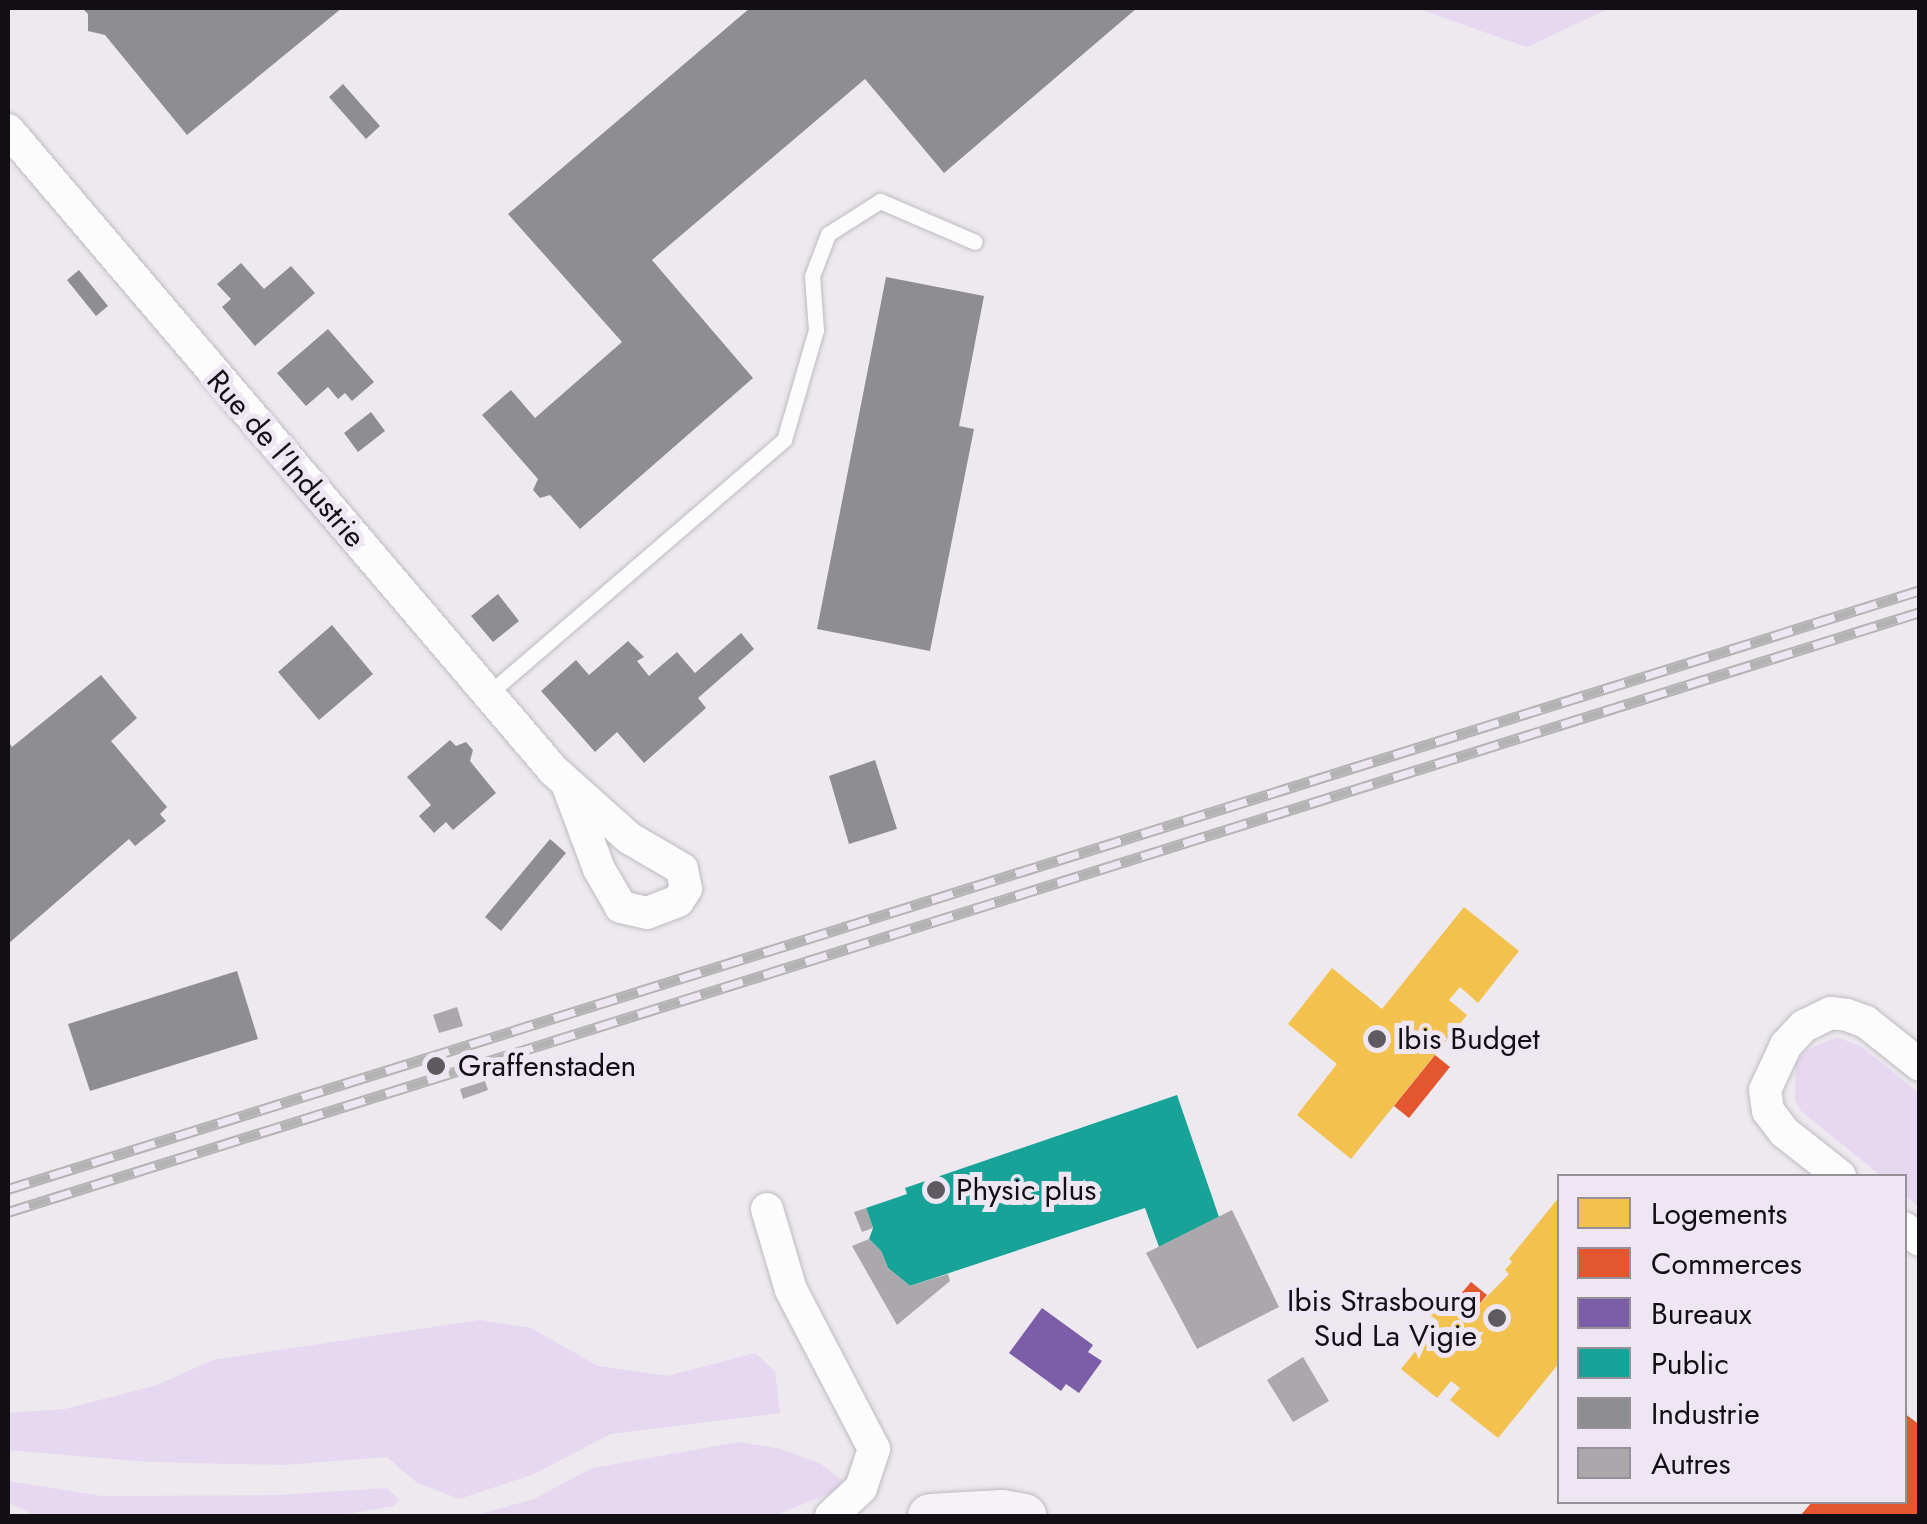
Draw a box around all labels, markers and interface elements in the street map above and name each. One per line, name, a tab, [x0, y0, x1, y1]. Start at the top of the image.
street label: Rue de l'Industrie	[199, 363, 373, 555]
place label: Ibis Budget	[1397, 1021, 1540, 1057]
marker: Ibis Budget	[1366, 1028, 1388, 1050]
place label: Graffenstaden	[458, 1048, 636, 1084]
marker: Graffenstaden	[423, 1053, 449, 1079]
place label: Physic plus	[956, 1172, 1096, 1208]
legend	[1557, 1174, 1907, 1504]
marker: Physic plus	[925, 1179, 947, 1201]
text: Logements	[1651, 1192, 1787, 1235]
text: Commerces	[1651, 1242, 1802, 1285]
place label: Ibis Strasbourg Sud La Vigie	[1287, 1283, 1477, 1354]
text: Bureaux	[1651, 1292, 1752, 1335]
marker: Ibis Strasbourg Sud La Vigie	[1486, 1307, 1508, 1329]
text: Public	[1651, 1342, 1729, 1385]
text: Industrie	[1651, 1392, 1760, 1435]
text: Autres	[1651, 1442, 1731, 1485]

